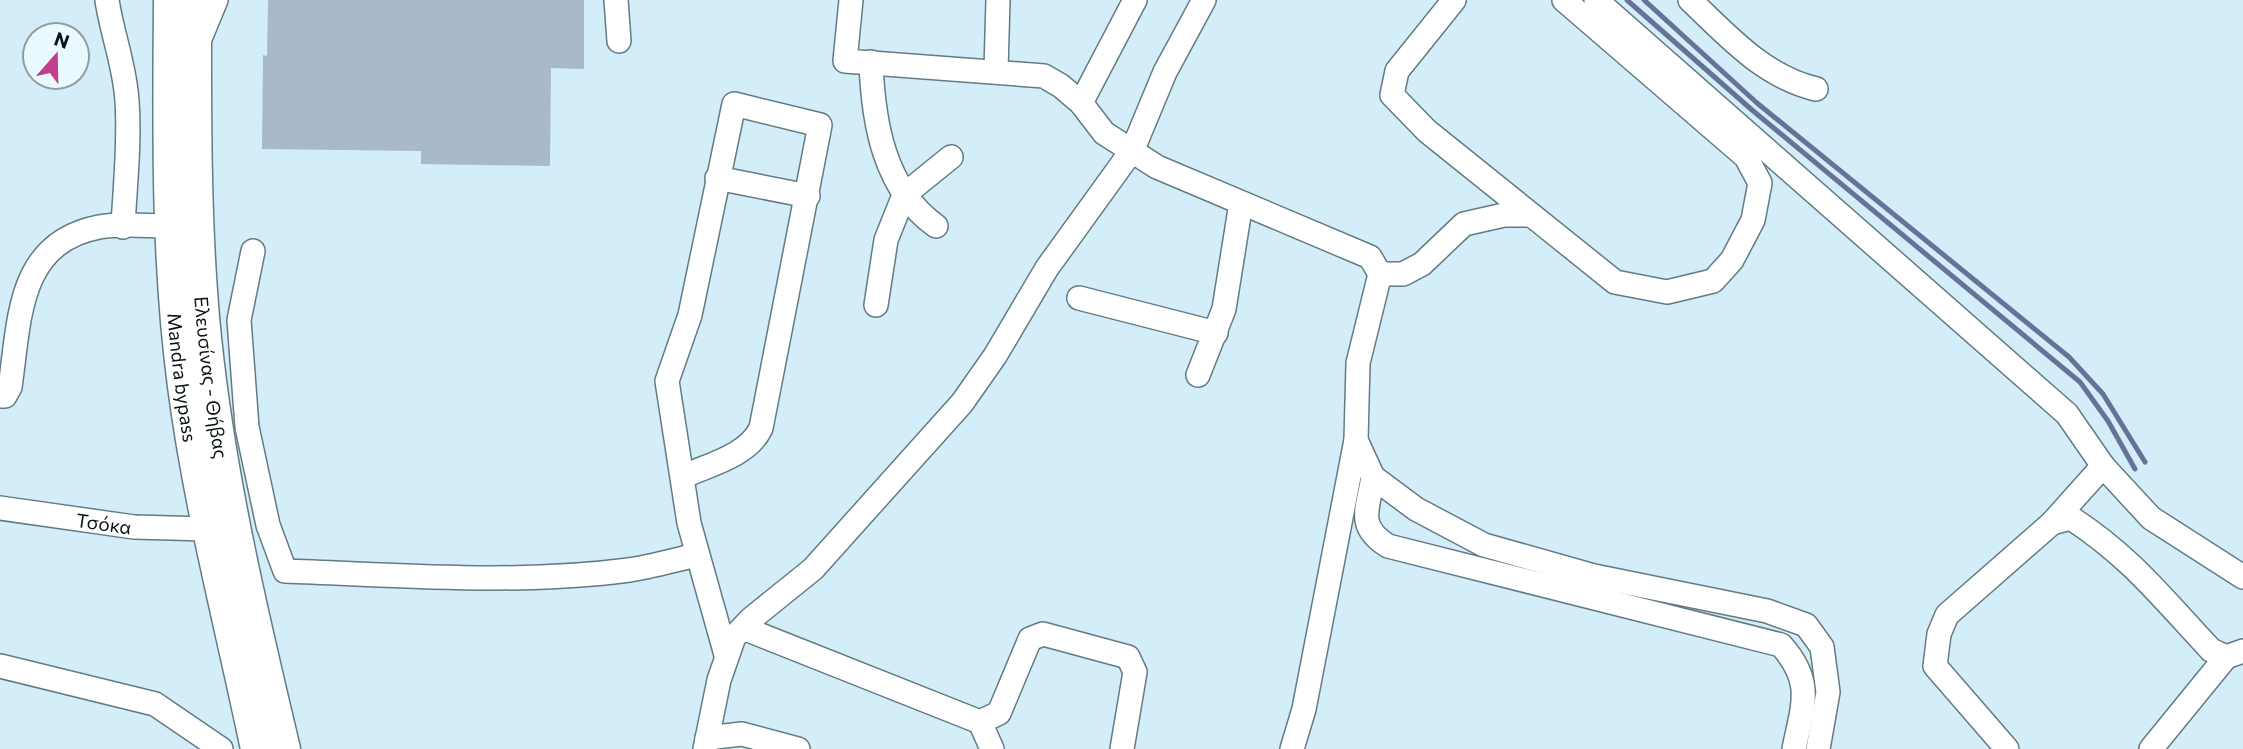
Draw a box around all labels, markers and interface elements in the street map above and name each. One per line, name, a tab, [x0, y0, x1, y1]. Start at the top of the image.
north arrow	[21, 21, 91, 91]
text: N	[51, 26, 73, 53]
street label: Ελευσίνας - Θήβας	[191, 295, 234, 460]
street label: Mandra bypass	[164, 312, 203, 444]
street label: Τσόκα	[75, 507, 133, 538]

